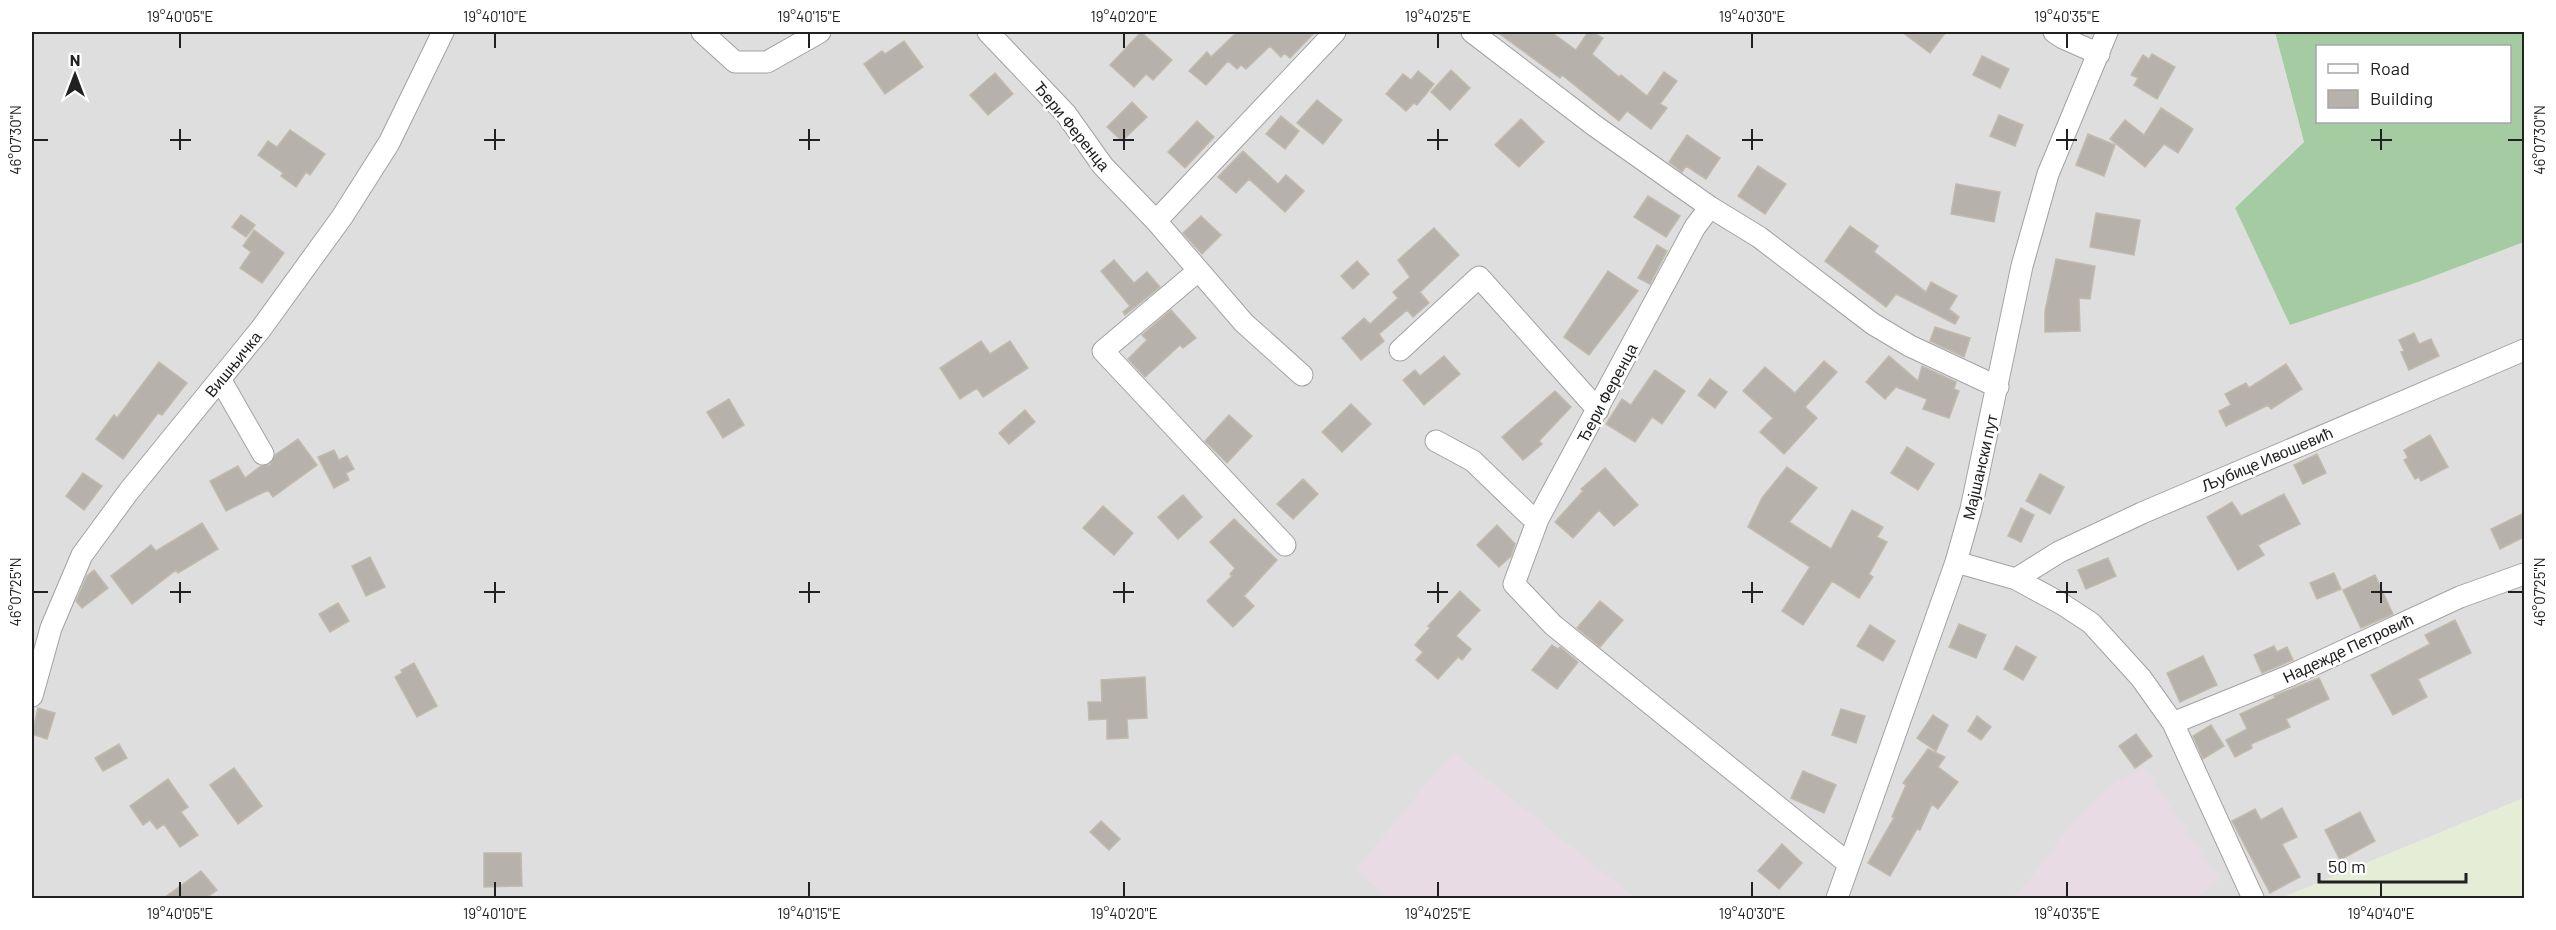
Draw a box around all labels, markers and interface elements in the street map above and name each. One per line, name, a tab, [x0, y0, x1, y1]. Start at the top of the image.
text: 19°40'05"E	[147, 7, 213, 25]
text: 19°40'10"E	[463, 7, 527, 25]
text: 19°40'15"E	[777, 7, 841, 25]
text: 19°40'20"E	[1090, 7, 1158, 25]
text: 19°40'25"E	[1405, 7, 1471, 25]
text: 19°40'30"E	[1719, 7, 1785, 25]
text: 19°40'35"E	[2034, 7, 2100, 25]
north arrow	[45, 45, 105, 105]
legend	[2316, 45, 2511, 123]
text: N	[70, 50, 80, 69]
text: Road	[2370, 57, 2410, 79]
street label: Ђери Ференца	[1031, 77, 1114, 174]
text: Building	[2370, 87, 2433, 109]
text: 46°07'30"N	[6, 105, 24, 175]
text: 46°07'30"N	[2530, 105, 2548, 175]
street label: Вишњичка	[200, 327, 265, 400]
street label: Ђери Ференца	[1572, 340, 1641, 446]
street label: Мајшански пут	[1958, 412, 2001, 521]
street label: Љубице Ивошевић	[2198, 422, 2335, 495]
text: 46°07'25"N	[6, 557, 24, 627]
text: 46°07'25"N	[2530, 557, 2548, 627]
street label: Надежде Петровић	[2279, 609, 2416, 686]
scale bar	[2319, 846, 2466, 884]
text: 50 m	[2328, 855, 2366, 877]
text: 19°40'05"E	[147, 904, 213, 922]
text: 19°40'10"E	[463, 904, 527, 922]
text: 19°40'15"E	[777, 904, 841, 922]
text: 19°40'20"E	[1090, 904, 1158, 922]
text: 19°40'25"E	[1405, 904, 1471, 922]
text: 19°40'30"E	[1719, 904, 1785, 922]
text: 19°40'35"E	[2034, 904, 2100, 922]
text: 19°40'40"E	[2347, 904, 2415, 922]

